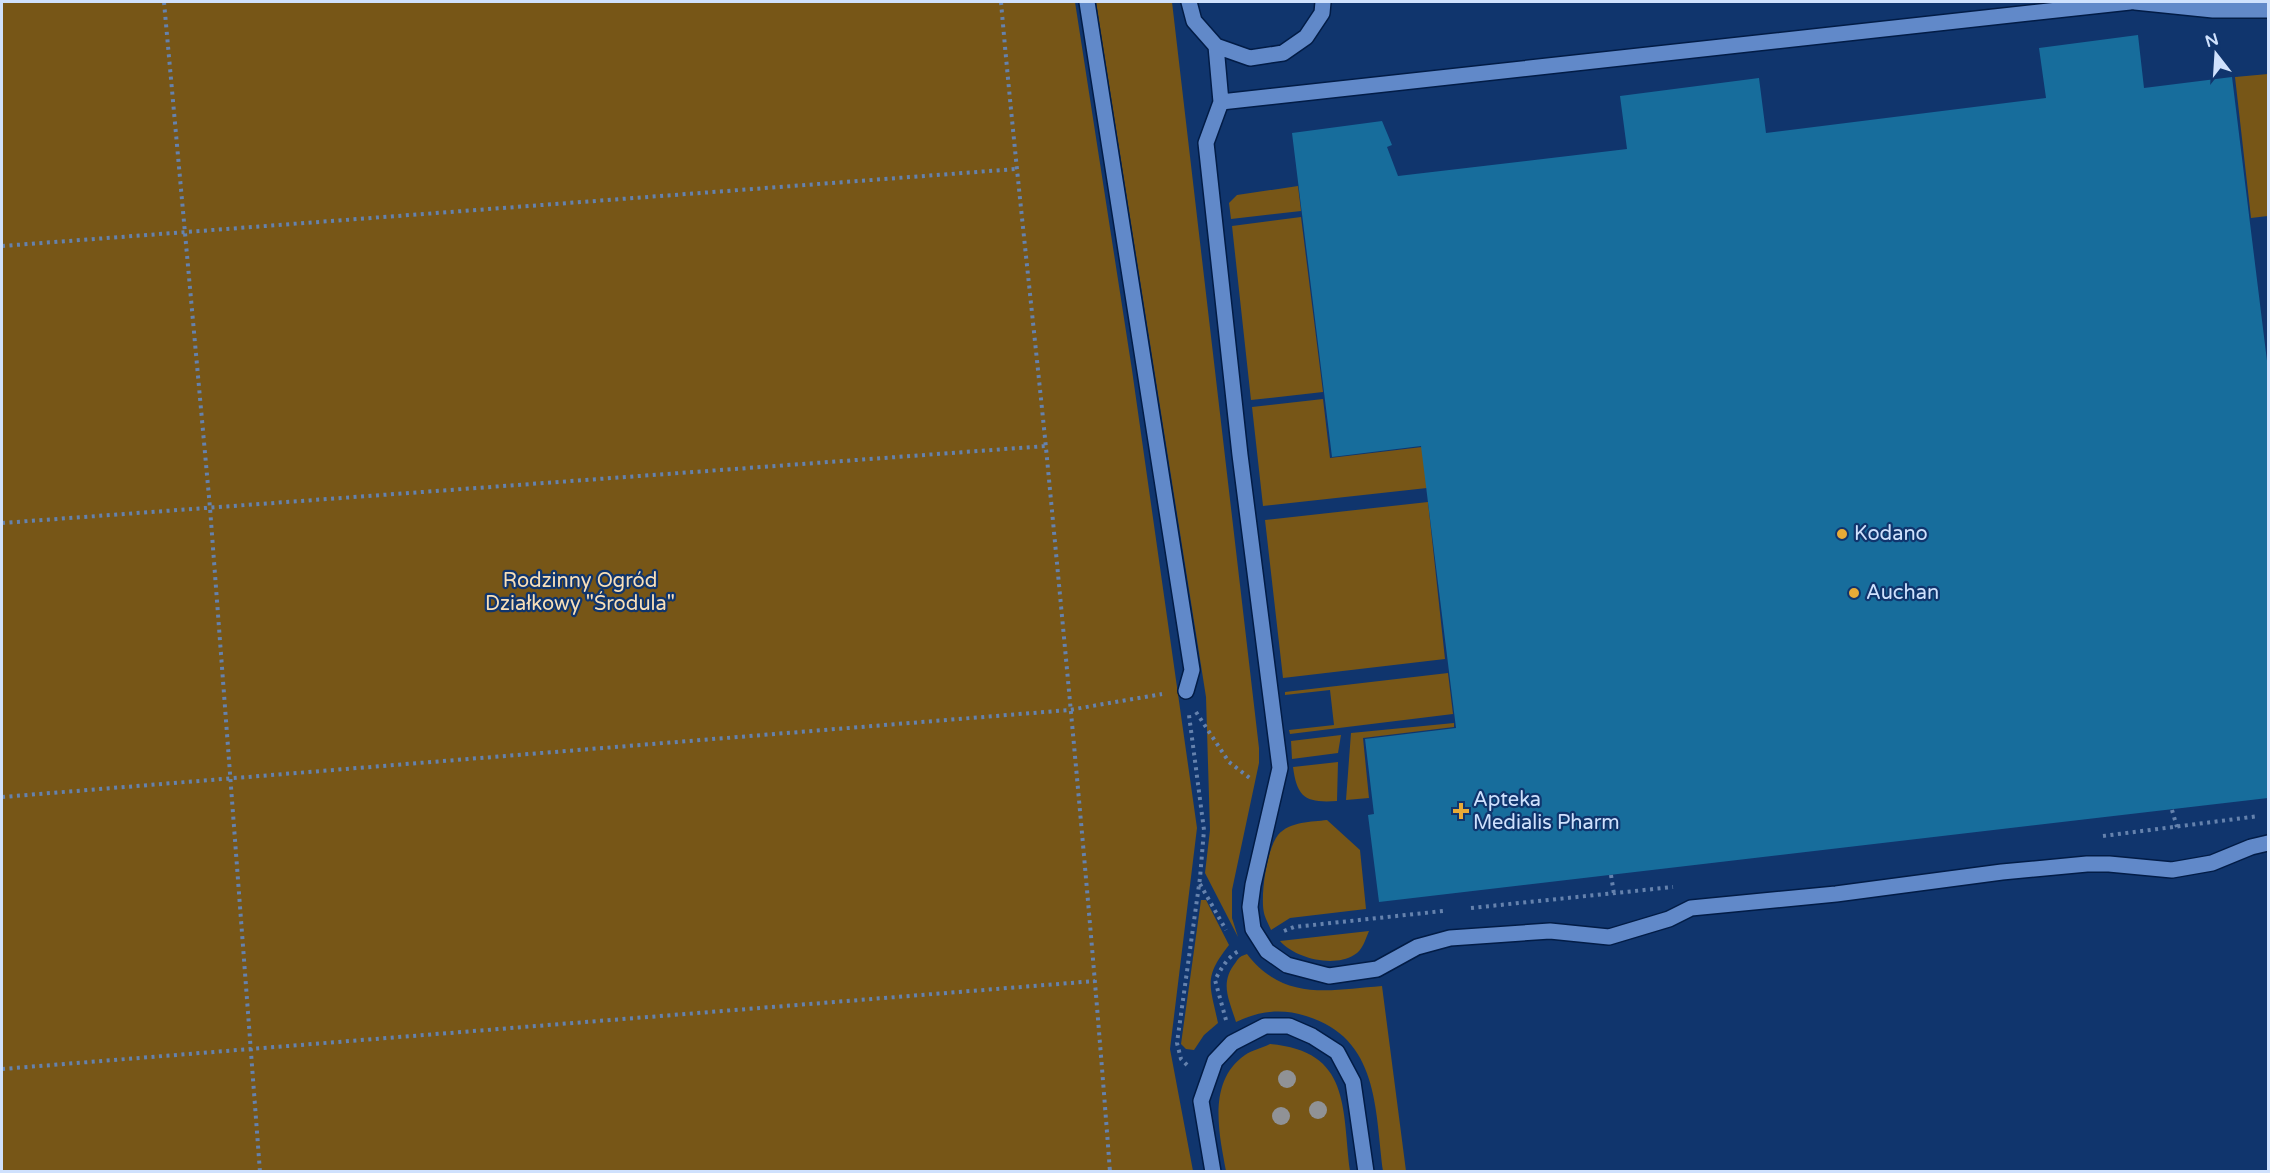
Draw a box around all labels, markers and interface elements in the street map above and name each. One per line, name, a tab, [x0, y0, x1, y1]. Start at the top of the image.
north arrow	[2186, 24, 2246, 84]
text: N	[2203, 29, 2221, 52]
place label: Kodano	[1854, 522, 1928, 546]
marker: Kodano	[1835, 527, 1849, 541]
park label: Rodzinny Ogród Działkowy "Środula"	[485, 569, 675, 616]
place label: Auchan	[1866, 581, 1939, 605]
marker: Auchan	[1847, 586, 1861, 600]
place label: Apteka Medialis Pharm	[1473, 788, 1620, 835]
marker: Apteka Medialis Pharm	[1454, 804, 1468, 818]

